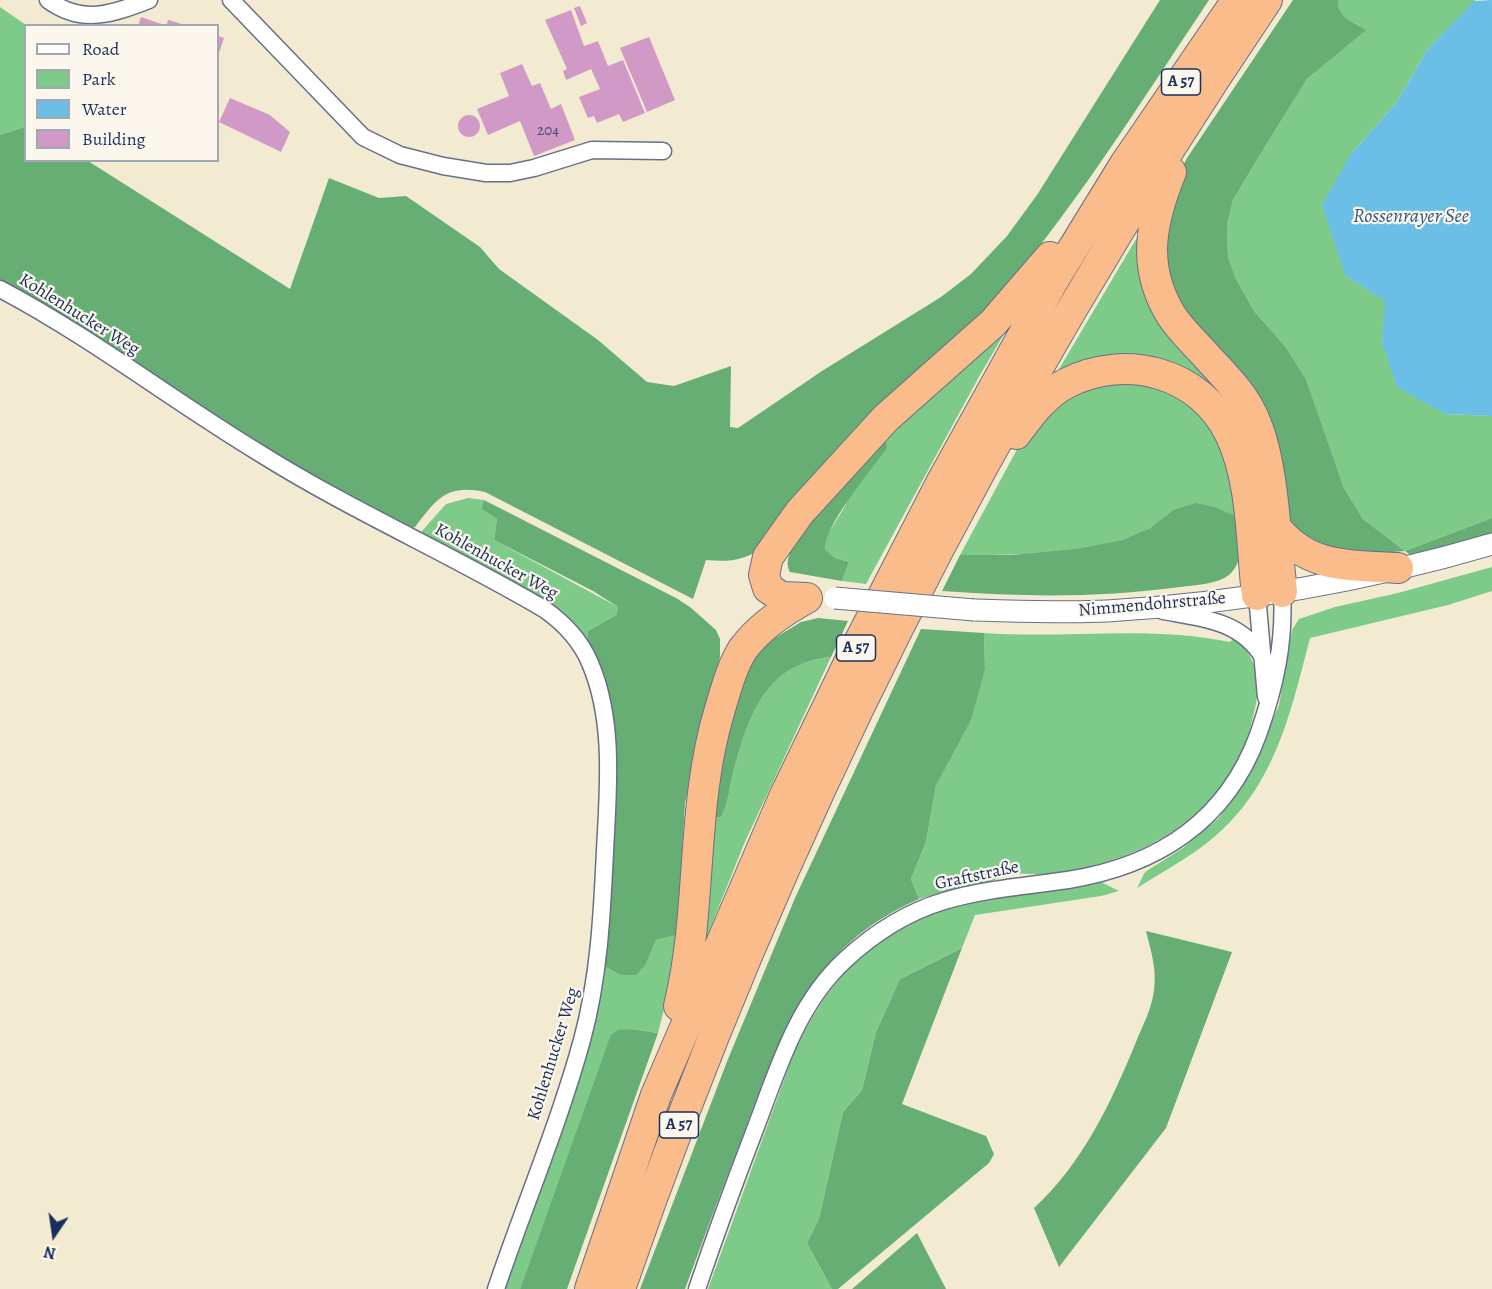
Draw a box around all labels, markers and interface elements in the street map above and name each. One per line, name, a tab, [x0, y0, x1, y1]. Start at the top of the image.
legend	[24, 24, 219, 162]
text: Road	[82, 37, 119, 61]
text: Park	[82, 67, 116, 91]
road number: A 57	[1162, 69, 1200, 95]
text: Water	[82, 97, 127, 121]
house number: 204	[537, 122, 559, 140]
text: Building	[82, 127, 146, 151]
water label: Rossenrayer See	[1353, 205, 1469, 229]
street label: Kohlenhucker Weg	[15, 269, 143, 361]
street label: Kohlenhucker Weg	[430, 519, 562, 605]
street label: Nimmendohrstraße	[1077, 588, 1227, 622]
road number: A 57	[836, 635, 876, 661]
street label: Graftstraße	[933, 857, 1021, 895]
street label: Kohlenhucker Weg	[523, 985, 585, 1123]
road number: A 57	[660, 1112, 698, 1138]
north arrow	[24, 1205, 84, 1265]
text: N	[42, 1241, 58, 1265]

